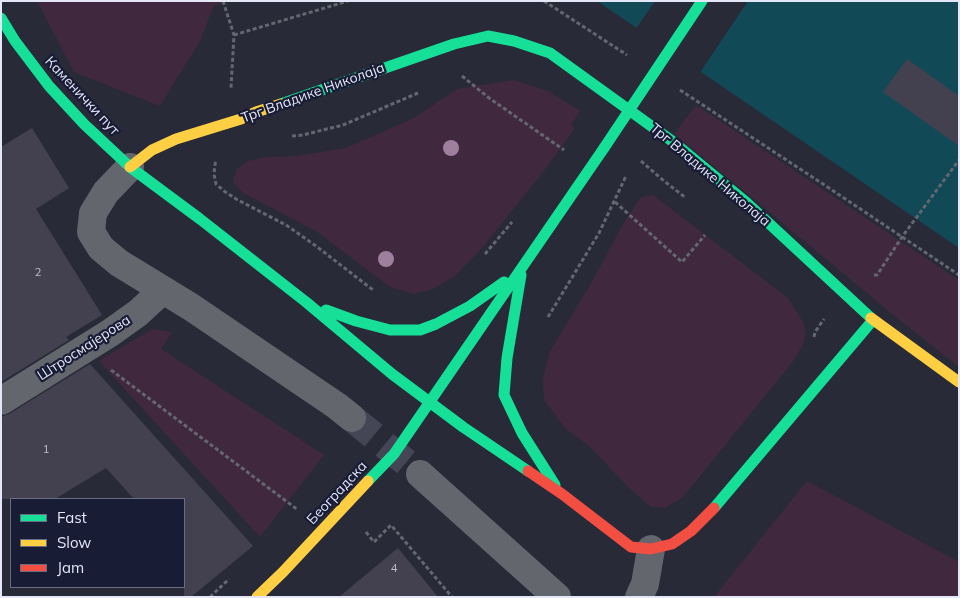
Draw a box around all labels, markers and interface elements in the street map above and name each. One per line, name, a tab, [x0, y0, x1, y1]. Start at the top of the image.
street label: Каменички пут	[41, 53, 123, 139]
street label: Трг Владике Николаја	[239, 59, 387, 127]
street label: Трг Владике Николаја	[647, 120, 773, 230]
house number: 2	[35, 266, 41, 280]
street label: Штросмајерова	[34, 312, 134, 384]
house number: 1	[43, 443, 49, 457]
street label: Београдска	[303, 458, 371, 528]
legend	[10, 498, 185, 588]
text: Fast	[57, 508, 87, 527]
text: Slow	[57, 533, 91, 552]
text: Jam	[57, 558, 84, 577]
house number: 4	[391, 562, 397, 576]

